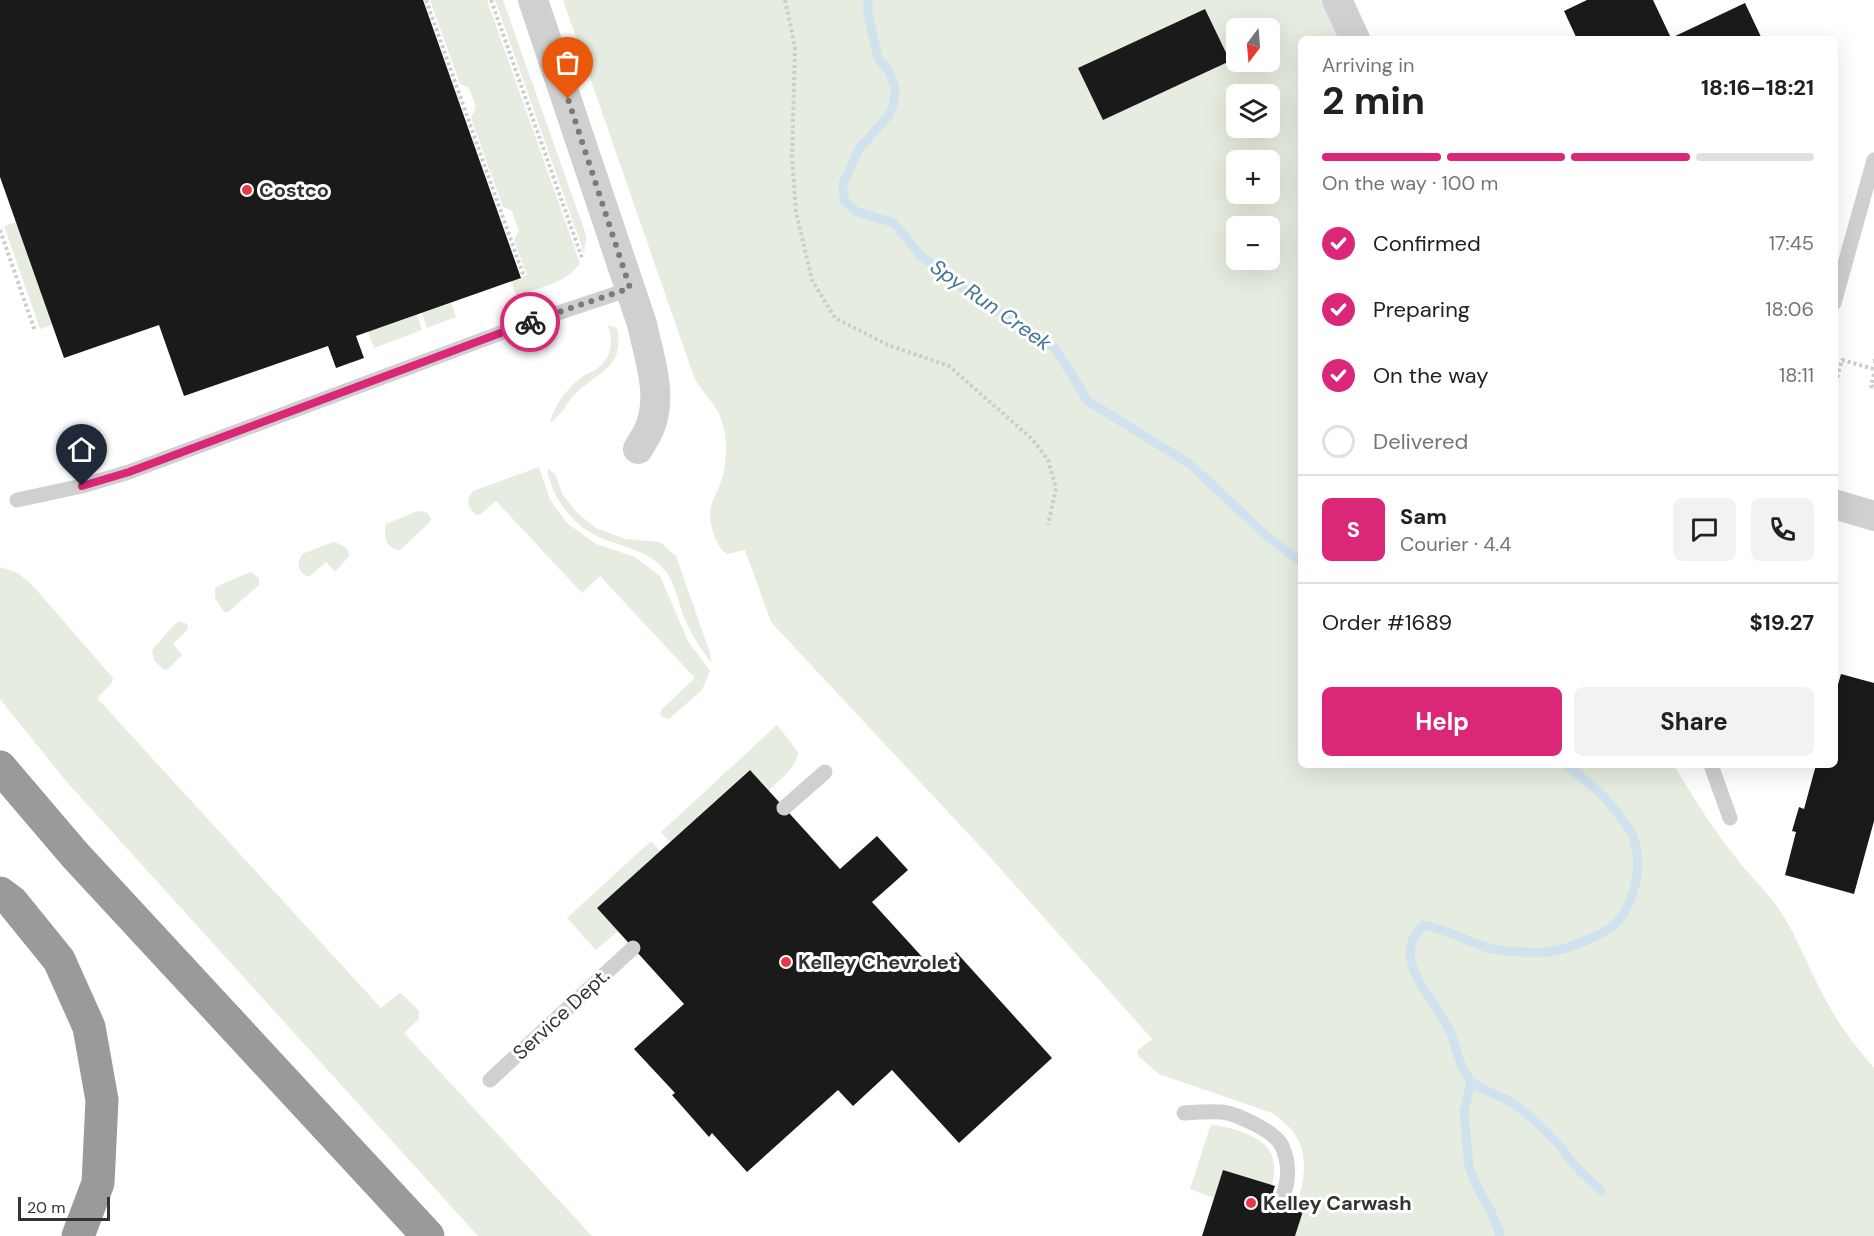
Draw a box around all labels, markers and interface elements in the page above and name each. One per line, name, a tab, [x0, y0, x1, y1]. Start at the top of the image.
north arrow	[1226, 18, 1280, 72]
map controls	[1226, 18, 1280, 270]
pin	[542, 37, 593, 99]
icon: bag	[551, 46, 584, 79]
text: Arriving in	[1322, 52, 1414, 78]
text: 18:16–18:21	[1701, 73, 1814, 102]
text: 2 min	[1322, 75, 1425, 126]
button: layers	[1226, 84, 1280, 138]
button: +	[1226, 150, 1280, 204]
text: On the way · 100 m	[1322, 170, 1498, 196]
place label: Costco	[259, 177, 329, 203]
marker: Costco	[240, 183, 254, 197]
button: −	[1226, 216, 1280, 270]
icon: check	[1322, 227, 1355, 260]
text: Confirmed	[1373, 229, 1481, 258]
text: 17:45	[1769, 230, 1814, 256]
water label: Spy Run Creek	[925, 253, 1057, 357]
courier	[500, 292, 560, 352]
icon: check	[1322, 293, 1355, 326]
text: Preparing	[1373, 295, 1470, 324]
text: 18:06	[1765, 296, 1814, 322]
icon: bike	[514, 306, 547, 339]
icon: check	[1322, 359, 1355, 392]
text: On the way	[1373, 361, 1488, 390]
text: 18:11	[1779, 362, 1814, 388]
pin	[56, 424, 107, 486]
text: Delivered	[1373, 427, 1468, 456]
icon: home	[65, 433, 98, 466]
button: chat	[1673, 498, 1736, 561]
button: phone	[1751, 498, 1814, 561]
text: Sam	[1400, 502, 1447, 531]
text: S	[1347, 515, 1360, 544]
text: Courier · 4.4	[1400, 531, 1511, 557]
text: Order #1689	[1322, 608, 1452, 637]
text: $19.27	[1749, 608, 1814, 637]
button: Help	[1322, 687, 1562, 756]
button: Share	[1574, 687, 1814, 756]
place label: Kelley Chevrolet	[798, 949, 957, 975]
marker: Kelley Chevrolet	[779, 955, 793, 969]
street label: Service Dept.	[507, 963, 615, 1065]
place label: Kelley Carwash	[1263, 1190, 1412, 1216]
scale bar	[18, 1194, 110, 1222]
marker: Kelley Carwash	[1244, 1196, 1258, 1210]
text: 20 m	[27, 1197, 66, 1218]

